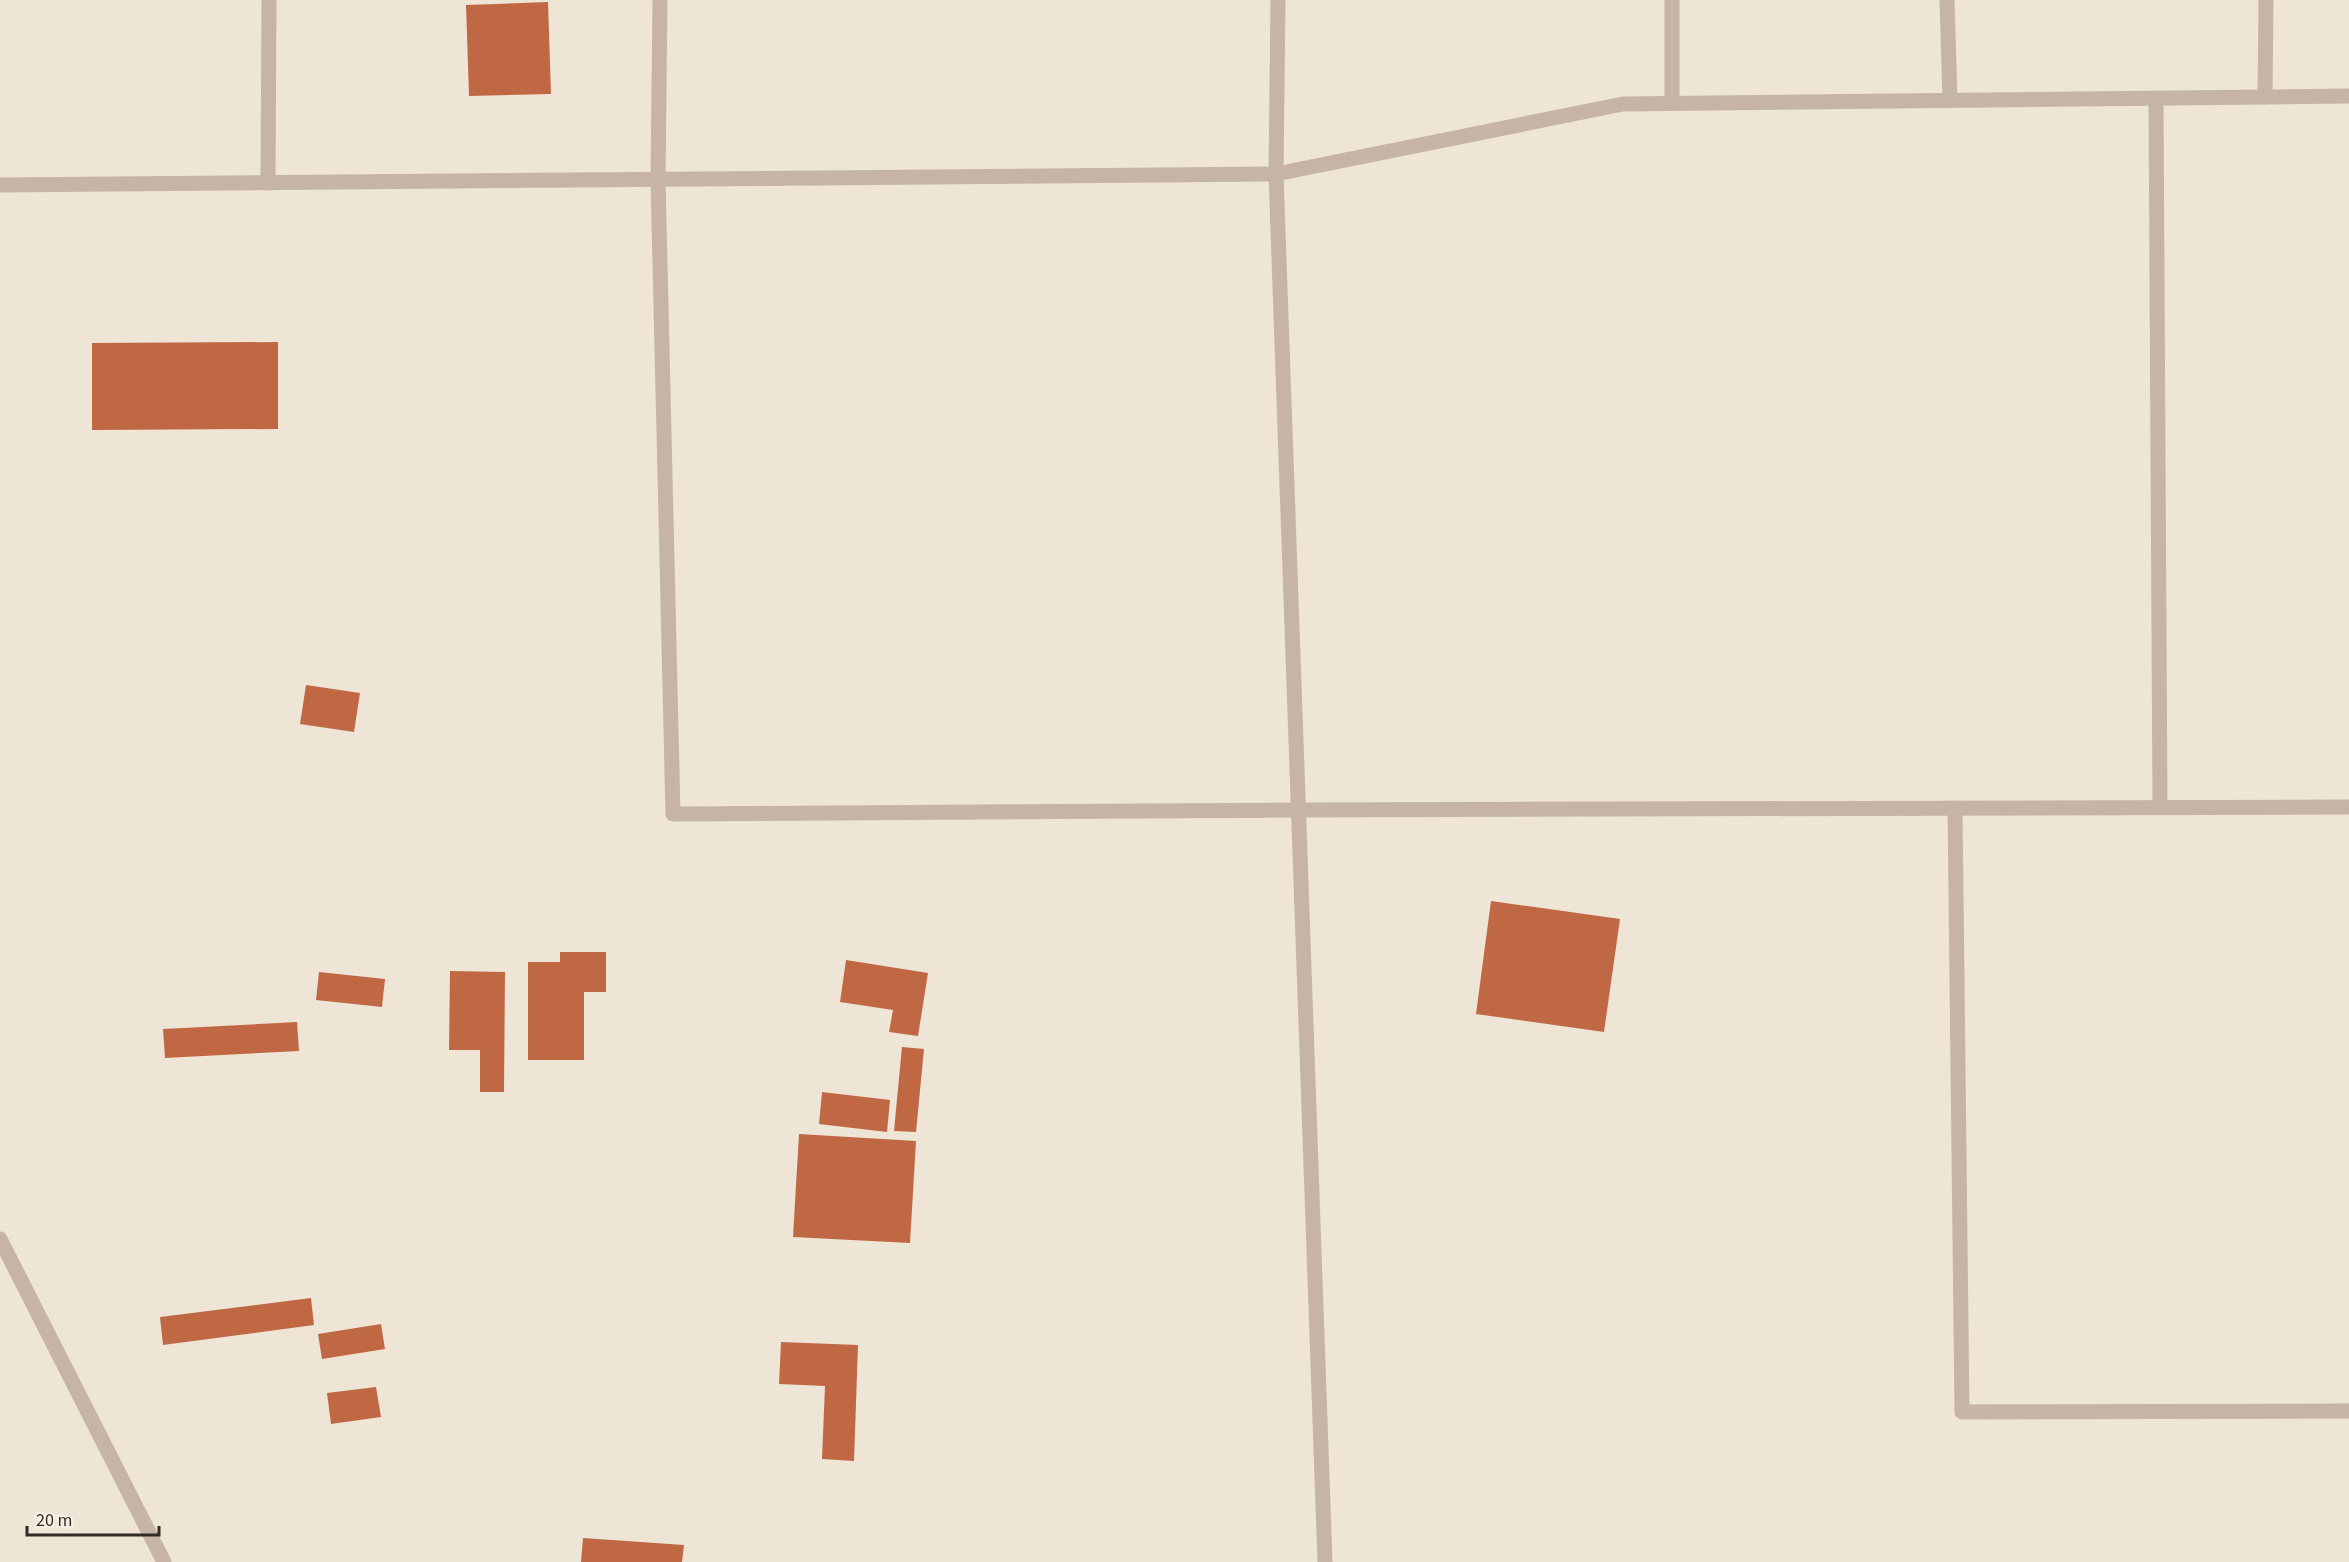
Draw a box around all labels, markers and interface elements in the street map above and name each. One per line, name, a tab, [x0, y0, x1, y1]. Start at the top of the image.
scale bar	[27, 1499, 159, 1537]
text: 20 m	[36, 1508, 72, 1533]

